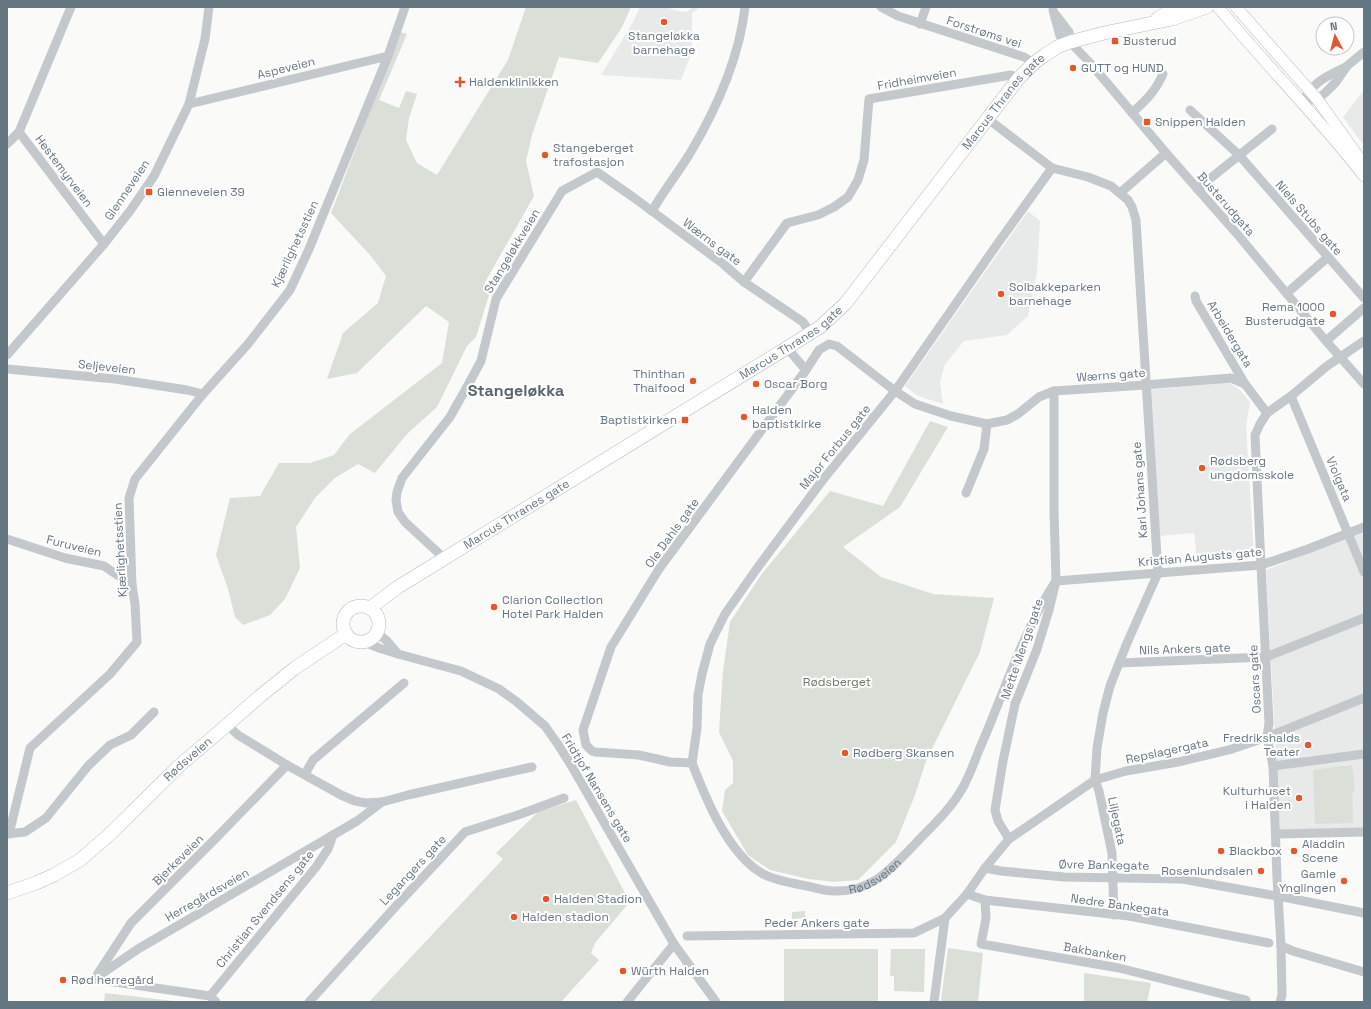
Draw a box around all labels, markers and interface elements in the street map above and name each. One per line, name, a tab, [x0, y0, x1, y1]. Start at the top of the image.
street label: Forstrøms vei	[945, 12, 1023, 52]
north arrow	[1315, 16, 1355, 56]
marker: Stangeløkka barnehage	[659, 17, 669, 27]
text: N	[1329, 19, 1338, 33]
place label: Stangeløkka barnehage	[628, 28, 700, 58]
place label: Busterud	[1123, 33, 1176, 49]
marker: Busterud	[1110, 36, 1120, 46]
street label: Marcus Thranes gate	[959, 50, 1048, 153]
street label: Aspeveien	[255, 53, 317, 83]
place label: GUTT og HUND	[1081, 60, 1164, 76]
marker: GUTT og HUND	[1068, 63, 1078, 73]
street label: Fridheimveien	[876, 64, 958, 94]
place label: Haldenklinikken	[469, 74, 559, 90]
marker: Haldenklinikken	[454, 76, 466, 88]
place label: Snippen Halden	[1155, 114, 1246, 130]
marker: Snippen Halden	[1142, 117, 1152, 127]
street label: Hestemyrveien	[32, 132, 96, 210]
place label: Stangeberget trafostasjon	[553, 140, 634, 170]
marker: Stangeberget trafostasjon	[540, 150, 550, 160]
street label: Glenneveien	[101, 156, 153, 224]
street label: Busterudgata	[1194, 169, 1258, 240]
street label: Niels Stubs gate	[1272, 177, 1346, 259]
place label: Glenneveien 39	[157, 184, 245, 200]
marker: Glenneveien 39	[144, 187, 154, 197]
street label: Kjærlighetsstien	[268, 198, 322, 290]
street label: Stangeløkkveien	[480, 206, 544, 296]
street label: Wærns gate	[679, 215, 745, 269]
place label: Solbakkeparken barnehage	[1009, 279, 1101, 309]
marker: Solbakkeparken barnehage	[996, 289, 1006, 299]
street label: Arbeidergata	[1204, 297, 1256, 371]
place label: Rema 1000 Busterudgate	[1245, 299, 1325, 329]
street label: Marcus Thranes gate	[736, 302, 846, 383]
marker: Rema 1000 Busterudgate	[1328, 309, 1338, 319]
street label: Seljeveien	[77, 356, 137, 378]
street label: Wærns gate	[1076, 365, 1146, 385]
place label: Thinthan Thaifood	[633, 366, 685, 396]
marker: Thinthan Thaifood	[688, 376, 698, 386]
place label: Oscar Borg	[764, 376, 827, 392]
marker: Oscar Borg	[751, 379, 761, 389]
district label: Stangeløkka	[468, 380, 564, 401]
street label: Major Forbus gate	[796, 401, 874, 493]
place label: Halden baptistkirke	[752, 402, 821, 432]
place label: Baptistkirken	[600, 412, 677, 428]
marker: Halden baptistkirke	[739, 412, 749, 422]
marker: Baptistkirken	[680, 415, 690, 425]
street label: Karl Johans gate	[1129, 441, 1151, 539]
place label: Rødsberg ungdomsskole	[1210, 453, 1294, 483]
street label: Violgata	[1322, 454, 1356, 504]
marker: Rødsberg ungdomsskole	[1197, 463, 1207, 473]
street label: Marcus Thranes gate	[460, 476, 572, 553]
street label: Ole Dahls gate	[641, 495, 703, 571]
street label: Kjærlighetsstien	[110, 502, 130, 598]
street label: Furuveien	[45, 531, 103, 561]
street label: Kristian Augusts gate	[1137, 544, 1263, 570]
place label: Clarion Collection Hotel Park Halden	[502, 592, 603, 622]
street label: Mette Mengs gate	[997, 596, 1047, 702]
marker: Clarion Collection Hotel Park Halden	[489, 602, 499, 612]
street label: Nils Ankers gate	[1139, 639, 1231, 659]
street label: Oscars gate	[1245, 644, 1265, 714]
park label: Rødsberget	[803, 674, 871, 690]
street label: Fridtjof Nansens gate	[558, 730, 636, 846]
place label: Fredrikshalds Teater	[1223, 730, 1300, 760]
street label: Rødsveien	[160, 733, 215, 785]
street label: Repslagergata	[1124, 734, 1210, 768]
marker: Fredrikshalds Teater	[1303, 740, 1313, 750]
place label: Rødberg Skansen	[853, 745, 954, 761]
marker: Rødberg Skansen	[840, 748, 850, 758]
place label: Kulturhuset i Halden	[1223, 783, 1291, 813]
marker: Kulturhuset i Halden	[1294, 793, 1304, 803]
street label: Liljegata	[1104, 795, 1130, 847]
street label: Bjerkeveien	[149, 831, 207, 889]
street label: Legangers gate	[376, 831, 450, 909]
place label: Aladdin Scene	[1302, 836, 1345, 866]
place label: Blackbox	[1229, 843, 1282, 859]
marker: Blackbox	[1216, 846, 1226, 856]
marker: Aladdin Scene	[1289, 846, 1299, 856]
street label: Christian Svendsens gate	[212, 847, 318, 971]
street label: Rødsveien	[847, 855, 905, 898]
street label: Øvre Bankegate	[1058, 856, 1150, 874]
place label: Rosenlundsalen	[1161, 863, 1253, 879]
street label: Herregårdsveien	[162, 864, 252, 926]
marker: Rosenlundsalen	[1256, 866, 1266, 876]
place label: Gamle Ynglingen	[1279, 866, 1336, 896]
marker: Gamle Ynglingen	[1339, 876, 1349, 886]
street label: Nedre Bankegata	[1070, 890, 1170, 920]
place label: Halden Stadion	[554, 891, 642, 907]
marker: Halden Stadion	[541, 894, 551, 904]
place label: Halden stadion	[522, 909, 609, 925]
marker: Halden stadion	[509, 912, 519, 922]
street label: Peder Ankers gate	[764, 915, 870, 931]
street label: Bakbanken	[1062, 939, 1128, 965]
place label: Würth Halden	[631, 963, 709, 979]
marker: Würth Halden	[618, 966, 628, 976]
place label: Rød herregård	[71, 972, 154, 988]
marker: Rød herregård	[58, 975, 68, 985]

